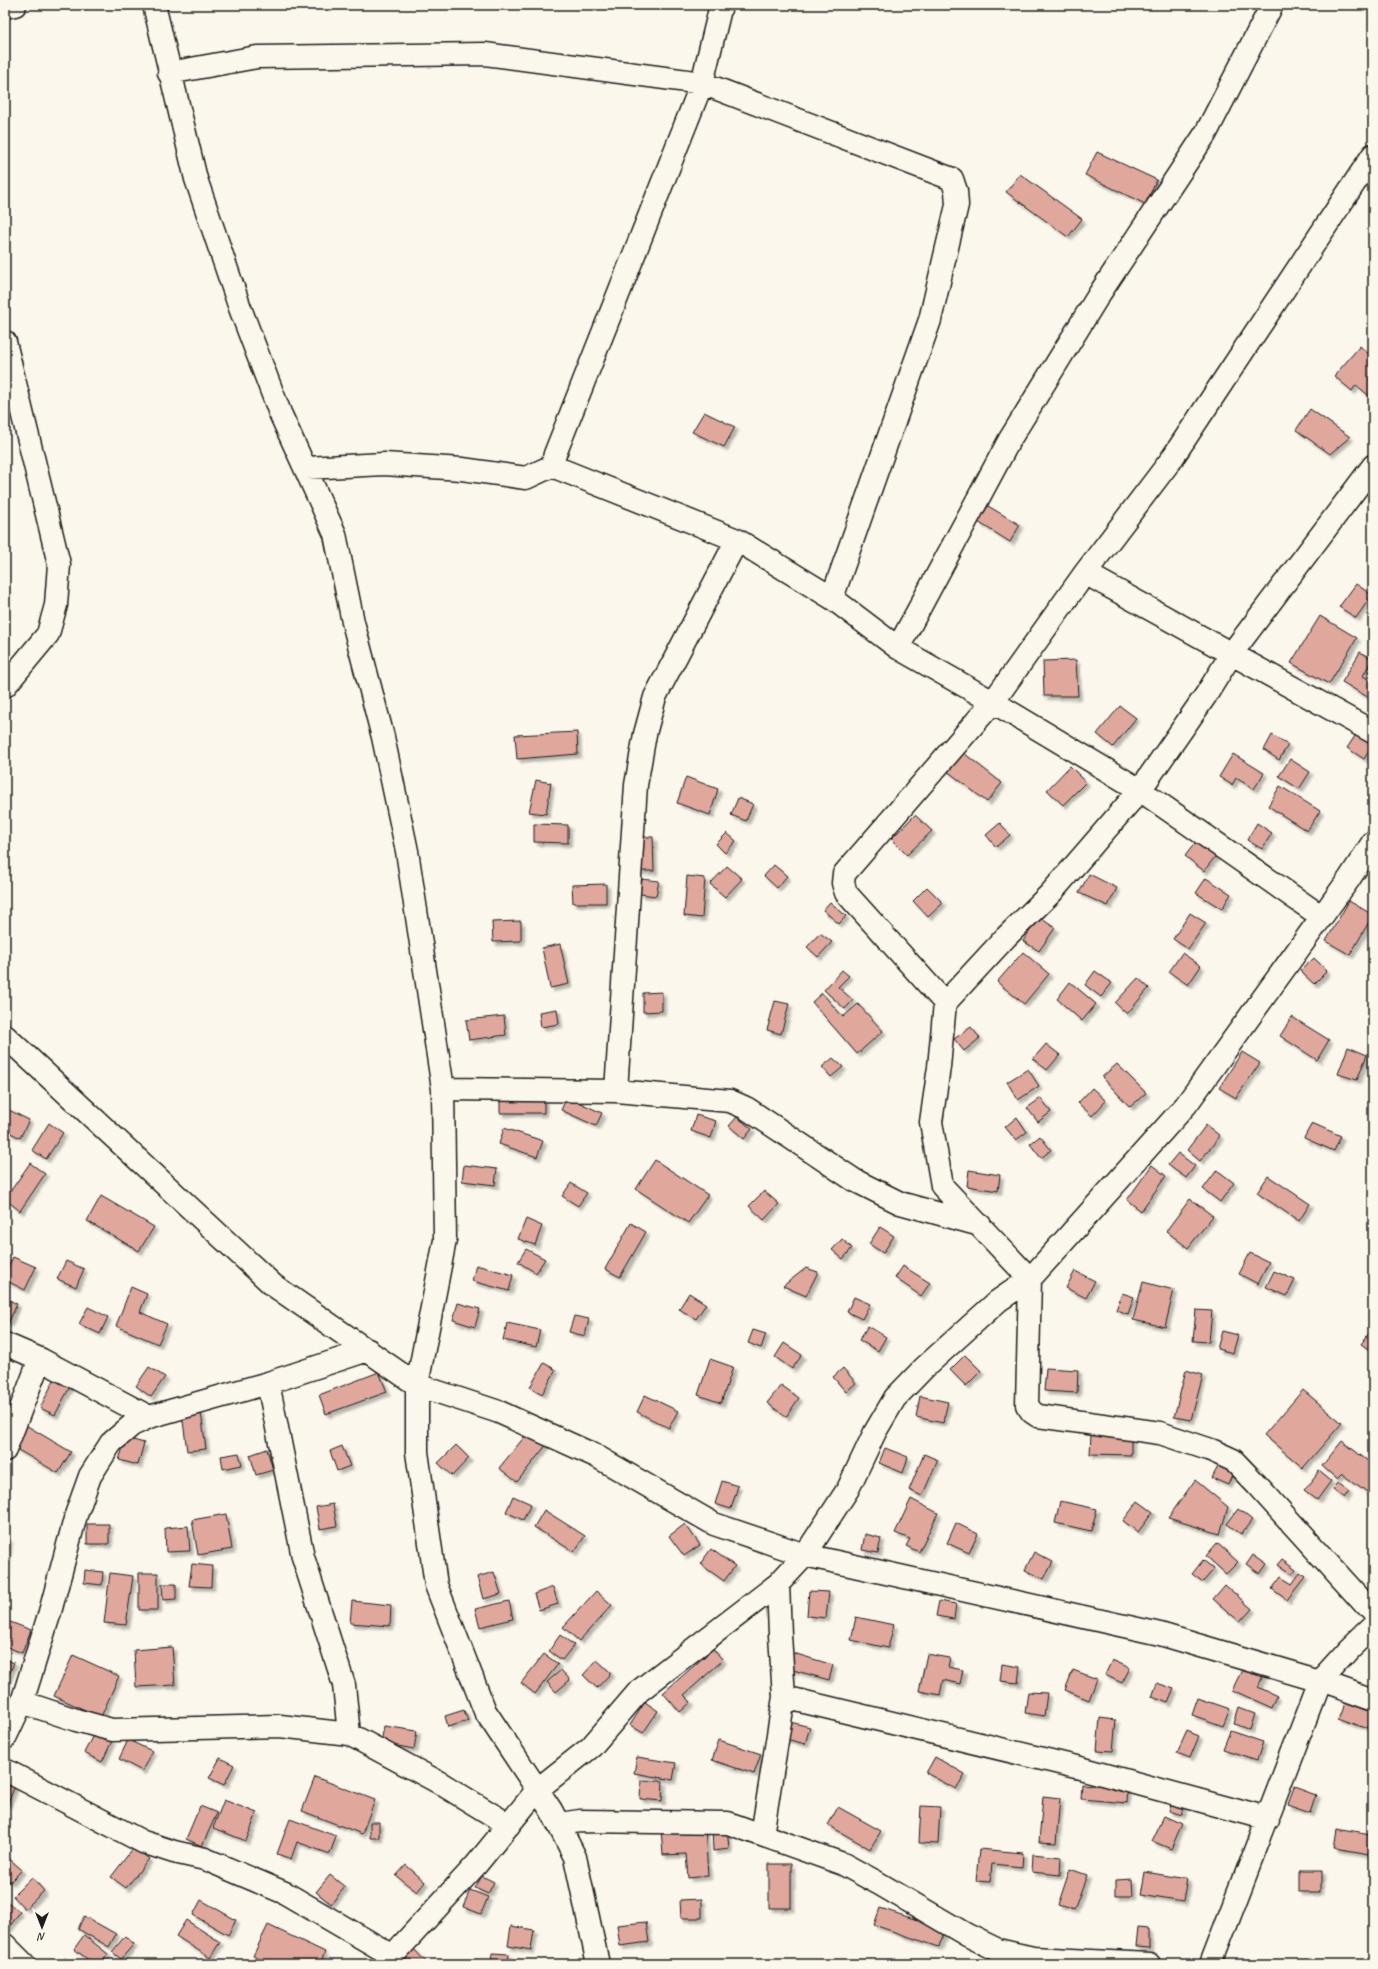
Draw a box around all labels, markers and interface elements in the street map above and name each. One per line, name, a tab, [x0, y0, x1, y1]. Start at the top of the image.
north arrow	[22, 1907, 62, 1947]
text: N	[36, 1930, 45, 1944]

